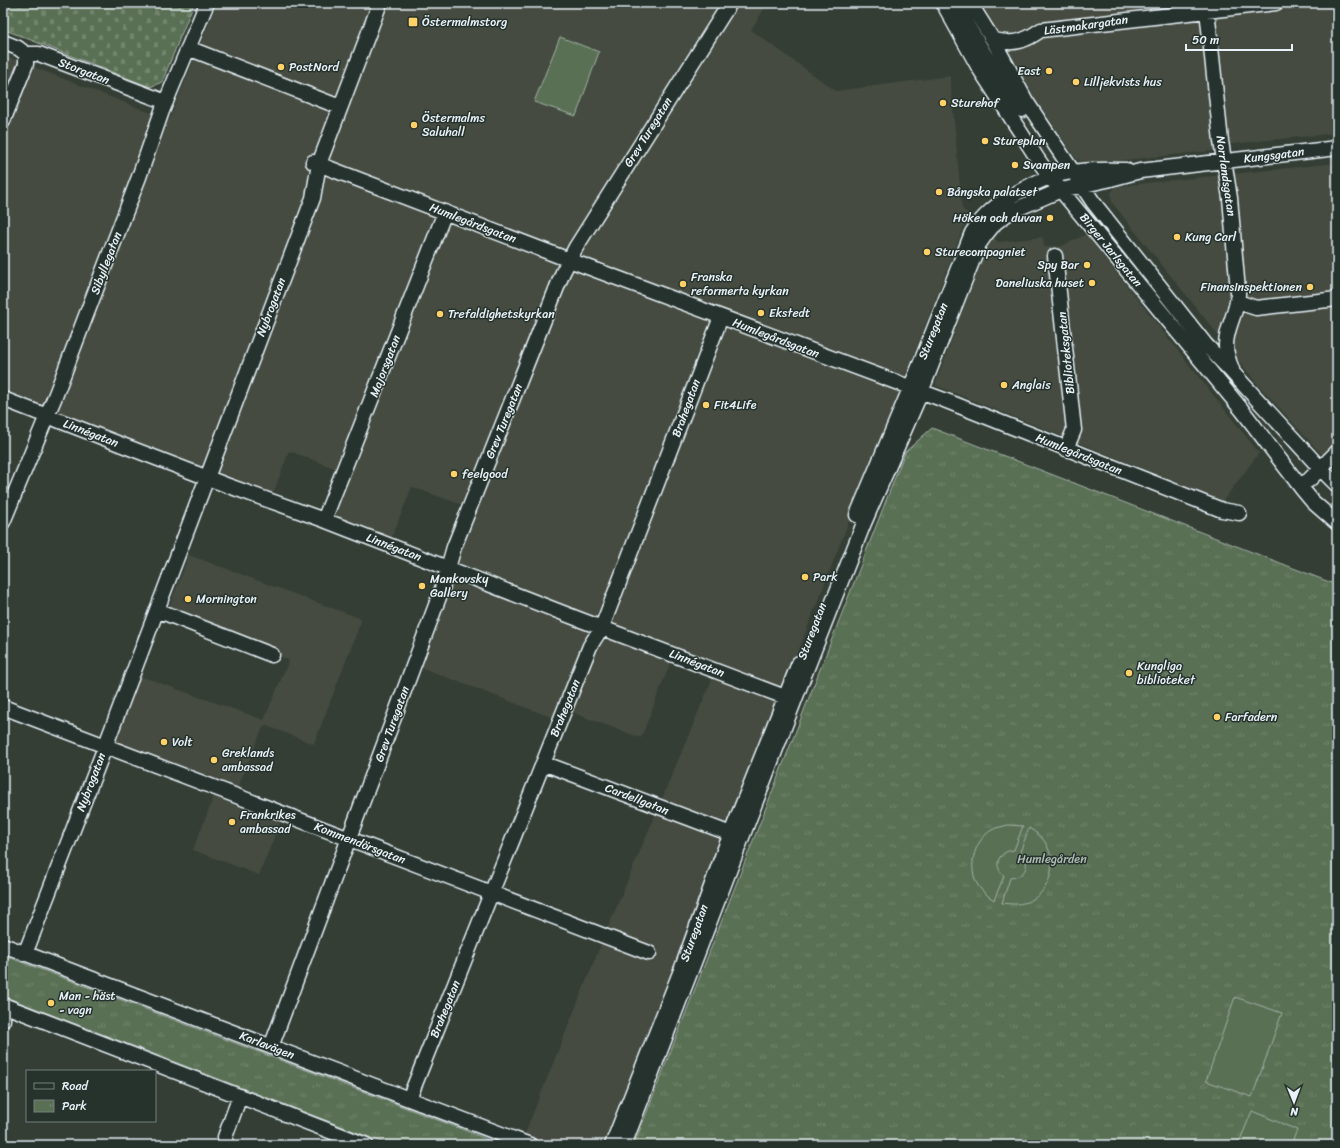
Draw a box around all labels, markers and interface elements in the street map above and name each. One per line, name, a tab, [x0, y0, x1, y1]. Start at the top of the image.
street label: Lästmakargatan	[1043, 8, 1130, 42]
place label: Östermalmstorg	[422, 11, 507, 33]
marker: Östermalmstorg	[407, 16, 419, 28]
scale bar	[1186, 26, 1292, 52]
text: 50 m	[1192, 29, 1219, 51]
street label: Storgatan	[55, 51, 113, 91]
place label: PostNord	[289, 56, 341, 78]
place label: East	[1018, 60, 1041, 82]
marker: PostNord	[276, 62, 286, 72]
marker: East	[1044, 66, 1054, 76]
place label: Lilljekvists hus	[1084, 71, 1162, 93]
marker: Lilljekvists hus	[1071, 77, 1081, 87]
street label: Grev Turegatan	[618, 92, 679, 172]
place label: Sturehof	[951, 92, 1001, 114]
marker: Sturehof	[938, 98, 948, 108]
place label: Östermalms Saluhall	[422, 107, 486, 143]
marker: Östermalms Saluhall	[409, 120, 419, 130]
place label: Stureplan	[993, 130, 1046, 152]
street label: Norrlandsgatan	[1209, 134, 1243, 218]
marker: Stureplan	[980, 136, 990, 146]
street label: Kungsgatan	[1242, 140, 1306, 170]
place label: Svampen	[1023, 154, 1071, 176]
marker: Svampen	[1010, 160, 1020, 170]
place label: Bångska palatset	[947, 181, 1038, 203]
marker: Bångska palatset	[934, 187, 944, 197]
street label: Humlegårdsgatan	[426, 196, 520, 250]
place label: Höken och duvan	[953, 207, 1043, 229]
street label: Birger Jarlsgatan	[1074, 208, 1148, 293]
marker: Höken och duvan	[1045, 213, 1055, 223]
place label: Kung Carl	[1185, 226, 1237, 248]
street label: Sibyllegatan	[84, 228, 128, 298]
marker: Kung Carl	[1172, 232, 1182, 242]
place label: Sturecompagniet	[935, 241, 1026, 263]
marker: Sturecompagniet	[922, 247, 932, 257]
place label: Spy Bar	[1037, 254, 1080, 276]
marker: Spy Bar	[1082, 260, 1092, 270]
place label: Franska reformerta kyrkan	[691, 266, 789, 302]
place label: Daneliuska huset	[996, 272, 1084, 294]
street label: Nybrogatan	[250, 274, 293, 340]
place label: Finansinspektionen	[1200, 276, 1303, 298]
marker: Daneliuska huset	[1087, 278, 1097, 288]
marker: Franska reformerta kyrkan	[678, 279, 688, 289]
marker: Finansinspektionen	[1305, 282, 1315, 292]
street label: Sturegatan	[912, 299, 955, 363]
place label: Ekstedt	[769, 302, 810, 324]
place label: Trefaldighetskyrkan	[448, 303, 555, 325]
marker: Ekstedt	[756, 308, 766, 318]
marker: Trefaldighetskyrkan	[435, 309, 445, 319]
street label: Biblioteksgatan	[1051, 310, 1081, 395]
street label: Humlegårdsgatan	[729, 311, 823, 365]
street label: Majorsgatan	[363, 331, 407, 401]
place label: Anglais	[1011, 374, 1051, 396]
street label: Brahegatan	[665, 375, 707, 440]
street label: Grev Turegatan	[479, 380, 529, 462]
marker: Anglais	[999, 380, 1009, 390]
place label: Fit4Life	[714, 394, 757, 416]
marker: Fit4Life	[701, 400, 711, 410]
street label: Linnégatan	[60, 412, 122, 454]
street label: Humlegårdsgatan	[1032, 427, 1126, 482]
place label: feelgood	[462, 463, 509, 485]
marker: feelgood	[449, 469, 459, 479]
street label: Linnégatan	[363, 526, 425, 568]
place label: Park	[813, 566, 838, 588]
place label: Mankovsky Gallery	[430, 568, 489, 604]
marker: Park	[800, 572, 810, 582]
marker: Mankovsky Gallery	[417, 581, 427, 591]
place label: Mornington	[196, 588, 257, 610]
marker: Mornington	[183, 594, 193, 604]
street label: Sturegatan	[791, 598, 833, 663]
street label: Linnégatan	[666, 642, 728, 684]
place label: Kungliga biblioteket	[1137, 655, 1196, 691]
marker: Kungliga biblioteket	[1124, 668, 1134, 678]
street label: Brahegatan	[543, 675, 587, 740]
street label: Grev Turegatan	[368, 682, 416, 765]
place label: Farfadern	[1225, 706, 1278, 728]
marker: Farfadern	[1212, 712, 1222, 722]
place label: Volt	[172, 731, 193, 753]
marker: Volt	[159, 737, 169, 747]
place label: Greklands ambassad	[222, 742, 274, 778]
street label: Nybrogatan	[70, 749, 113, 815]
marker: Greklands ambassad	[209, 755, 219, 765]
street label: Cardellgatan	[602, 777, 673, 821]
place label: Frankrikes ambassad	[240, 804, 296, 840]
street label: Kommendörsgatan	[311, 815, 410, 871]
marker: Frankrikes ambassad	[227, 817, 237, 827]
park label: Humlegården	[1017, 848, 1087, 870]
street label: Sturegatan	[673, 900, 715, 965]
street label: Brahegatan	[423, 976, 467, 1041]
place label: Man - häst - vagn	[59, 985, 116, 1021]
marker: Man - häst - vagn	[46, 998, 56, 1008]
street label: Karlavägen	[236, 1024, 298, 1066]
legend	[26, 1070, 156, 1122]
text: Road	[62, 1075, 89, 1097]
north arrow	[1274, 1082, 1314, 1122]
text: Park	[62, 1095, 87, 1117]
text: N	[1290, 1102, 1299, 1121]

